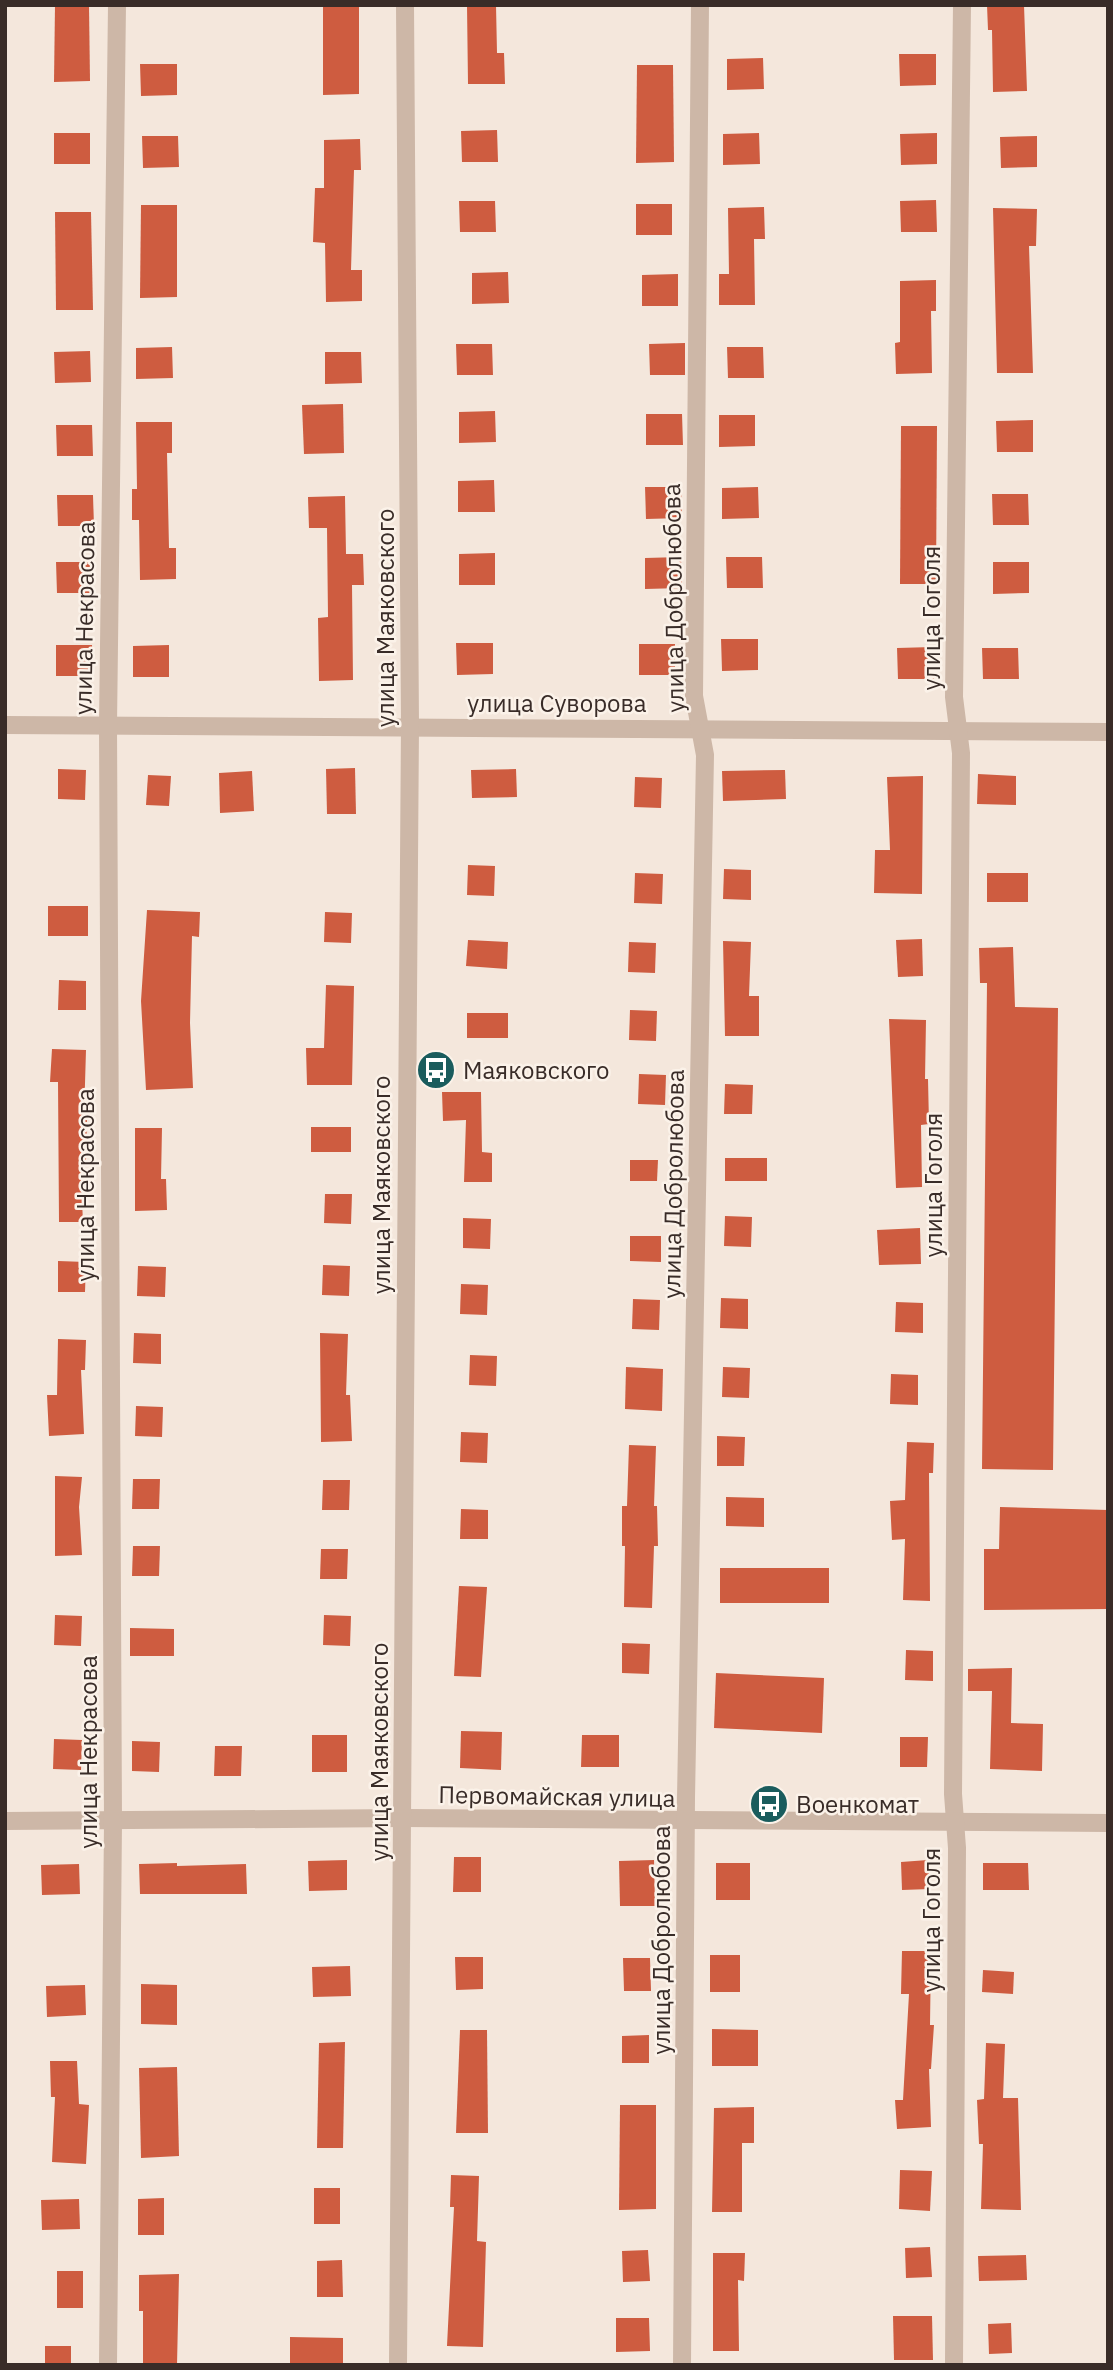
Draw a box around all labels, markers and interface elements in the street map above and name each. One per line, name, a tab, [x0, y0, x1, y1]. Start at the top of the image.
street label: улица Добролюбова	[655, 483, 691, 713]
street label: улица Маяковского	[369, 509, 401, 727]
street label: улица Некрасова	[66, 521, 102, 715]
street label: улица Гоголя	[915, 546, 947, 690]
street label: улица Суворова	[467, 687, 647, 719]
bus stop icon: Маяковского	[415, 1049, 457, 1091]
place label: Маяковского	[463, 1054, 610, 1086]
street label: улица Добролюбова	[655, 1069, 691, 1299]
street label: улица Маяковского	[365, 1076, 397, 1294]
street label: улица Некрасова	[69, 1088, 101, 1282]
street label: улица Гоголя	[917, 1113, 949, 1257]
street label: улица Маяковского	[363, 1643, 395, 1861]
street label: улица Некрасова	[72, 1655, 104, 1849]
street label: Первомайская улица	[438, 1778, 676, 1814]
bus stop icon: Военкомат	[748, 1783, 790, 1825]
place label: Военкомат	[796, 1788, 919, 1820]
street label: улица Добролюбова	[645, 1825, 677, 2055]
street label: улица Гоголя	[915, 1848, 947, 1992]

